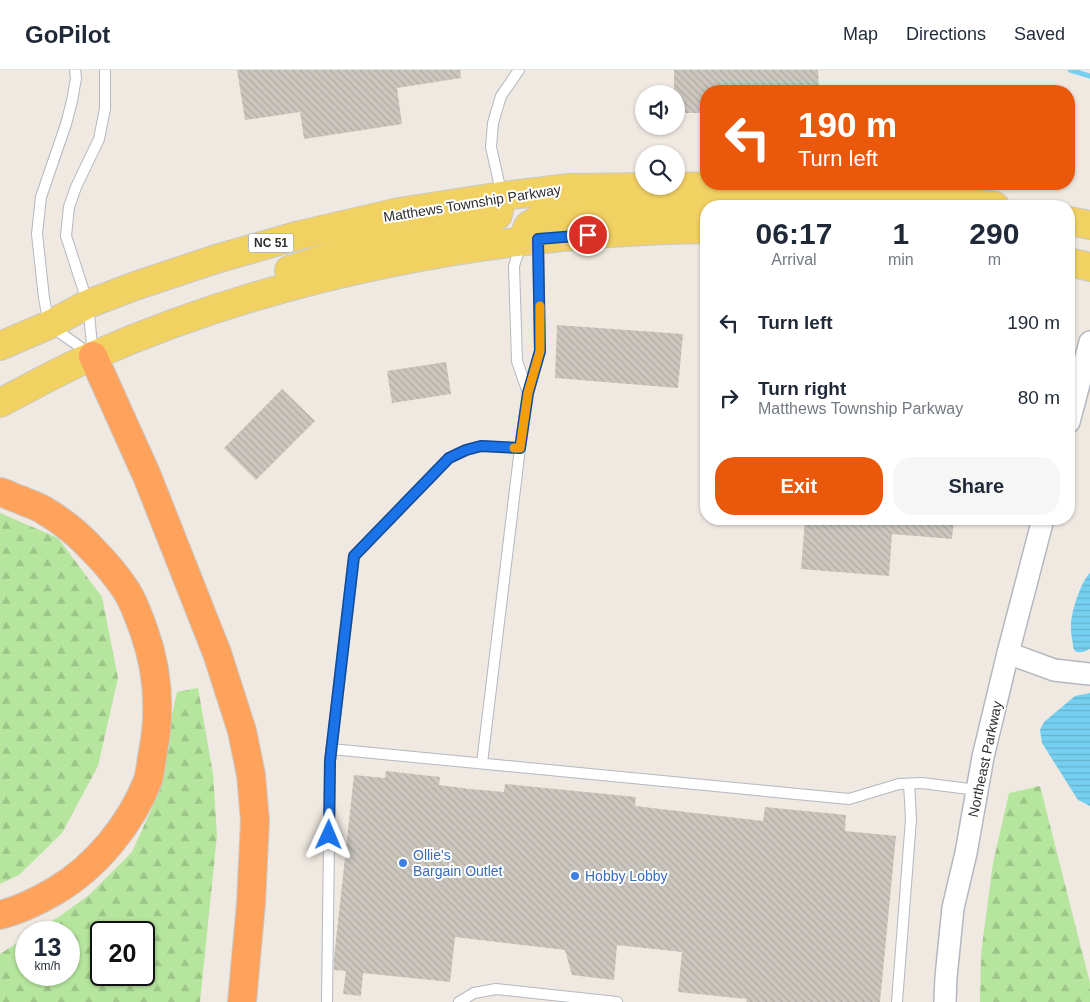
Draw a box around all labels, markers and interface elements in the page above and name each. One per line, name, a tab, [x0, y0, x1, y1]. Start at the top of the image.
text: GoPilot	[25, 21, 110, 48]
text: Map	[843, 24, 878, 44]
text: Directions	[906, 24, 986, 44]
text: Saved	[1014, 24, 1065, 44]
map controls	[635, 85, 685, 195]
button: sound	[635, 85, 685, 135]
icon: left	[715, 105, 780, 170]
text: 190 m	[798, 105, 897, 144]
button: search	[635, 145, 685, 195]
text: Turn left	[798, 146, 878, 171]
street label: Matthews Township Parkway	[382, 181, 562, 225]
pin	[567, 214, 609, 256]
text: 06:17	[756, 217, 832, 250]
text: 1	[892, 217, 909, 250]
text: 290	[969, 217, 1019, 250]
icon: arrive	[574, 221, 602, 249]
road number: NC 51	[248, 234, 294, 252]
text: Arrival	[771, 251, 817, 268]
text: min	[888, 251, 914, 268]
text: m	[988, 251, 1001, 268]
icon: left	[715, 309, 743, 337]
text: Turn left	[758, 312, 833, 333]
text: 190 m	[1007, 312, 1060, 333]
text: Turn right	[758, 378, 846, 399]
icon: right	[715, 384, 743, 412]
text: 80 m	[1018, 387, 1060, 408]
text: Matthews Township Parkway	[758, 400, 963, 417]
button: Exit	[715, 457, 883, 515]
button: Share	[893, 457, 1060, 515]
street label: Northeast Parkway	[965, 699, 1005, 819]
position arrow	[302, 808, 354, 860]
place label: Ollie's Bargain Outlet	[413, 847, 503, 879]
marker: Ollie's Bargain Outlet	[397, 857, 409, 869]
place label: Hobby Lobby	[585, 868, 668, 884]
marker: Hobby Lobby	[569, 870, 581, 882]
speed limit sign: 20	[90, 921, 155, 986]
text: 13	[34, 933, 61, 961]
text: km/h	[34, 959, 61, 973]

